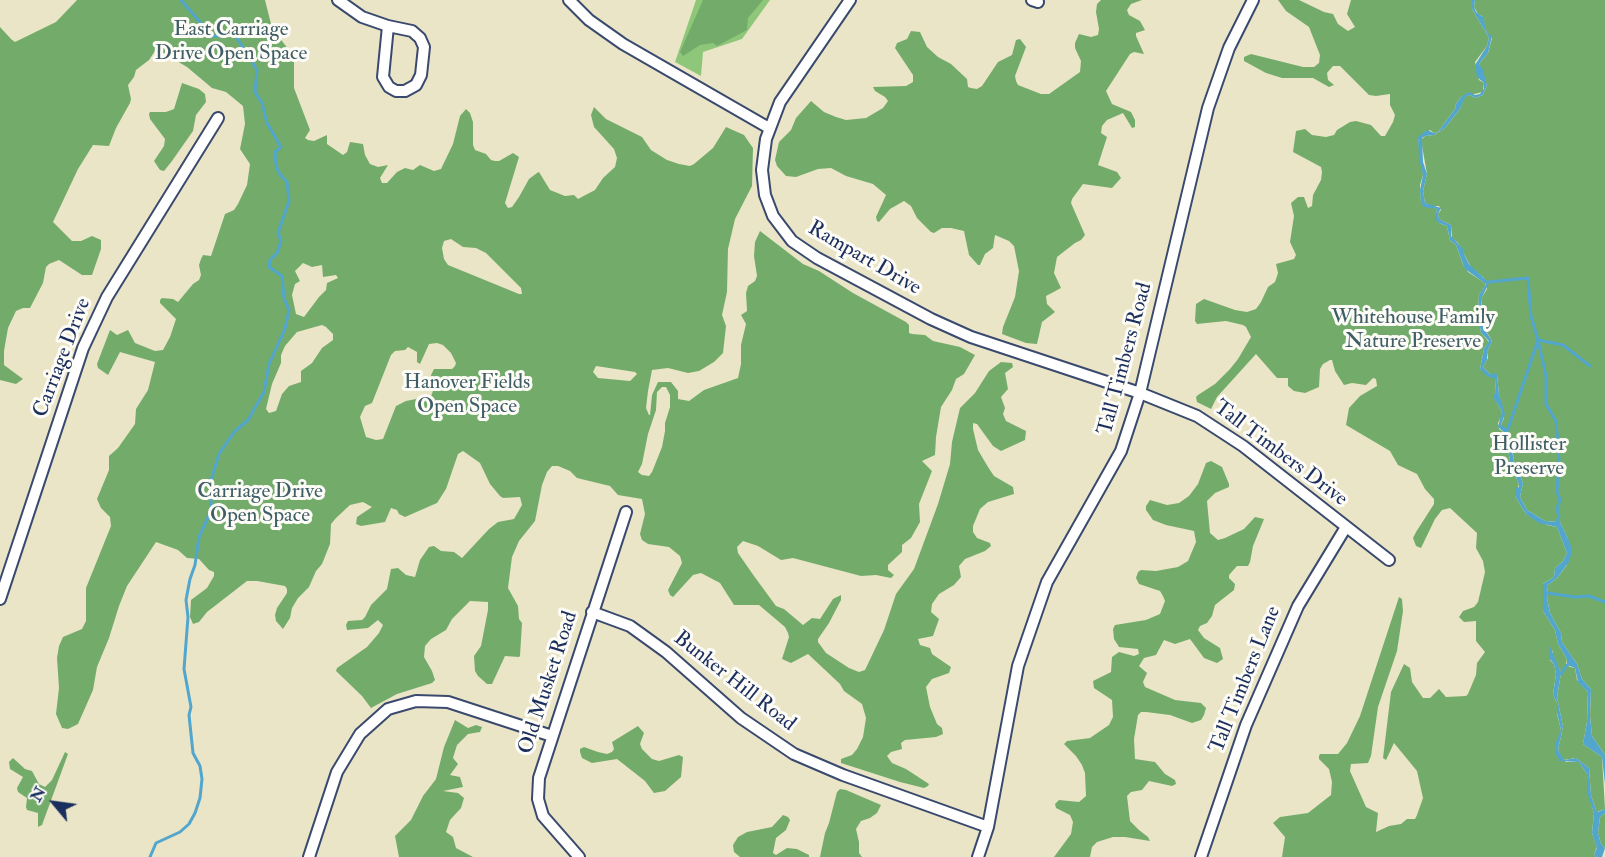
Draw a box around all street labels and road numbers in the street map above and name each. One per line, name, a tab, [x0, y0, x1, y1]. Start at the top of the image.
street label: Rampart Drive	[803, 217, 925, 301]
street label: Tall Timbers Road	[1094, 280, 1158, 438]
street label: Carriage Drive	[29, 295, 97, 421]
street label: Tall Timbers Drive	[1208, 396, 1352, 512]
street label: Tall Timbers Lane	[1205, 603, 1287, 757]
street label: Old Musket Road	[514, 608, 584, 758]
street label: Bunker Hill Road	[668, 626, 800, 738]

